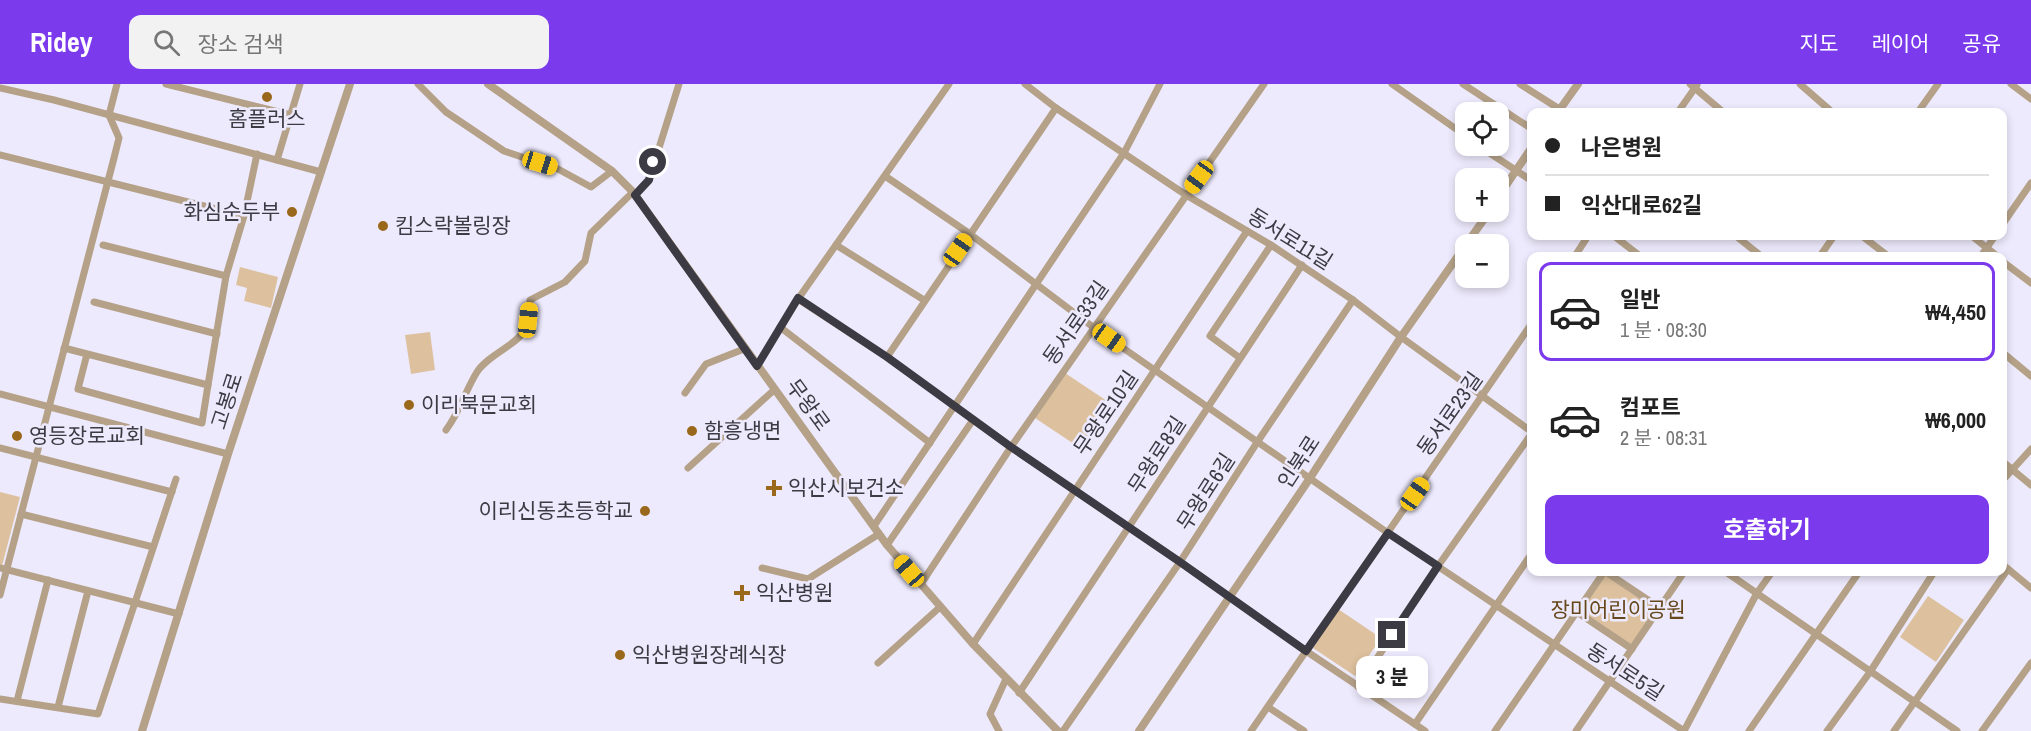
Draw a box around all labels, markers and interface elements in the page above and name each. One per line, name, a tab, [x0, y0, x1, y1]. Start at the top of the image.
search box	[129, 15, 549, 69]
text: Ridey	[30, 23, 93, 61]
icon: search	[150, 26, 183, 59]
text: 장소 검색	[198, 29, 284, 59]
text: 지도	[1800, 29, 1838, 58]
text: 레이어	[1871, 29, 1929, 58]
text: 공유	[1962, 29, 2001, 58]
marker: 홈플러스	[260, 90, 274, 104]
map controls	[1455, 102, 1509, 288]
button: locate	[1455, 102, 1509, 156]
place label: 홈플러스	[228, 104, 306, 133]
text: 나은병원	[1581, 132, 1662, 162]
route start	[639, 148, 666, 175]
car	[520, 149, 560, 177]
car	[1181, 157, 1217, 197]
button: +	[1455, 168, 1509, 222]
text: 익산대로62길	[1581, 190, 1702, 220]
place label: 화심순두부	[183, 197, 280, 226]
street label: 동서로11길	[1242, 201, 1338, 276]
marker: 화심순두부	[285, 205, 299, 219]
place label: 킴스락볼링장	[395, 211, 511, 240]
marker: 킴스락볼링장	[376, 219, 390, 233]
car	[940, 230, 976, 270]
button: −	[1455, 234, 1509, 288]
street label: 동서로33길	[1036, 275, 1115, 371]
text: 일반	[1620, 284, 1660, 314]
icon: car	[1548, 285, 1602, 339]
text: ₩4,450	[1925, 297, 1986, 327]
car	[517, 301, 539, 339]
text: 1 분 · 08:30	[1620, 316, 1707, 343]
car	[1089, 320, 1129, 356]
street label: 무왕로10길	[1067, 365, 1145, 461]
street label: 동서로23길	[1410, 366, 1489, 462]
street label: 고봉로	[204, 369, 249, 433]
street label: 무왕로	[780, 373, 837, 437]
place label: 이리북문교회	[421, 390, 537, 419]
text: 컴포트	[1620, 392, 1681, 422]
icon: car	[1548, 393, 1602, 447]
marker: 이리북문교회	[402, 398, 416, 412]
text: ₩6,000	[1925, 405, 1986, 435]
street label: 무왕로8길	[1121, 410, 1192, 499]
place label: 함흥냉면	[704, 416, 781, 445]
place label: 영등장로교회	[29, 421, 145, 450]
marker: 함흥냉면	[685, 424, 699, 438]
text: 2 분 · 08:31	[1620, 424, 1707, 451]
marker: 영등장로교회	[10, 429, 24, 443]
street label: 인북로	[1271, 430, 1327, 494]
street label: 무왕로6길	[1170, 447, 1241, 536]
place label: 익산시보건소	[788, 473, 904, 502]
car	[1397, 474, 1433, 514]
marker: 익산시보건소	[765, 479, 783, 497]
button: 호출하기	[1545, 495, 1989, 564]
place label: 이리신동초등학교	[478, 496, 633, 525]
marker: 이리신동초등학교	[638, 504, 652, 518]
car	[890, 552, 928, 590]
place label: 익산병원	[756, 578, 833, 607]
marker: 익산병원	[733, 584, 751, 602]
park label: 장미어린이공원	[1550, 595, 1686, 624]
route end	[1378, 621, 1405, 648]
street label: 동서로5길	[1581, 636, 1670, 707]
place label: 익산병원장례식장	[632, 640, 787, 669]
marker: 익산병원장례식장	[613, 648, 627, 662]
callout: 3 분	[1356, 656, 1428, 698]
text: 3 분	[1376, 663, 1408, 690]

